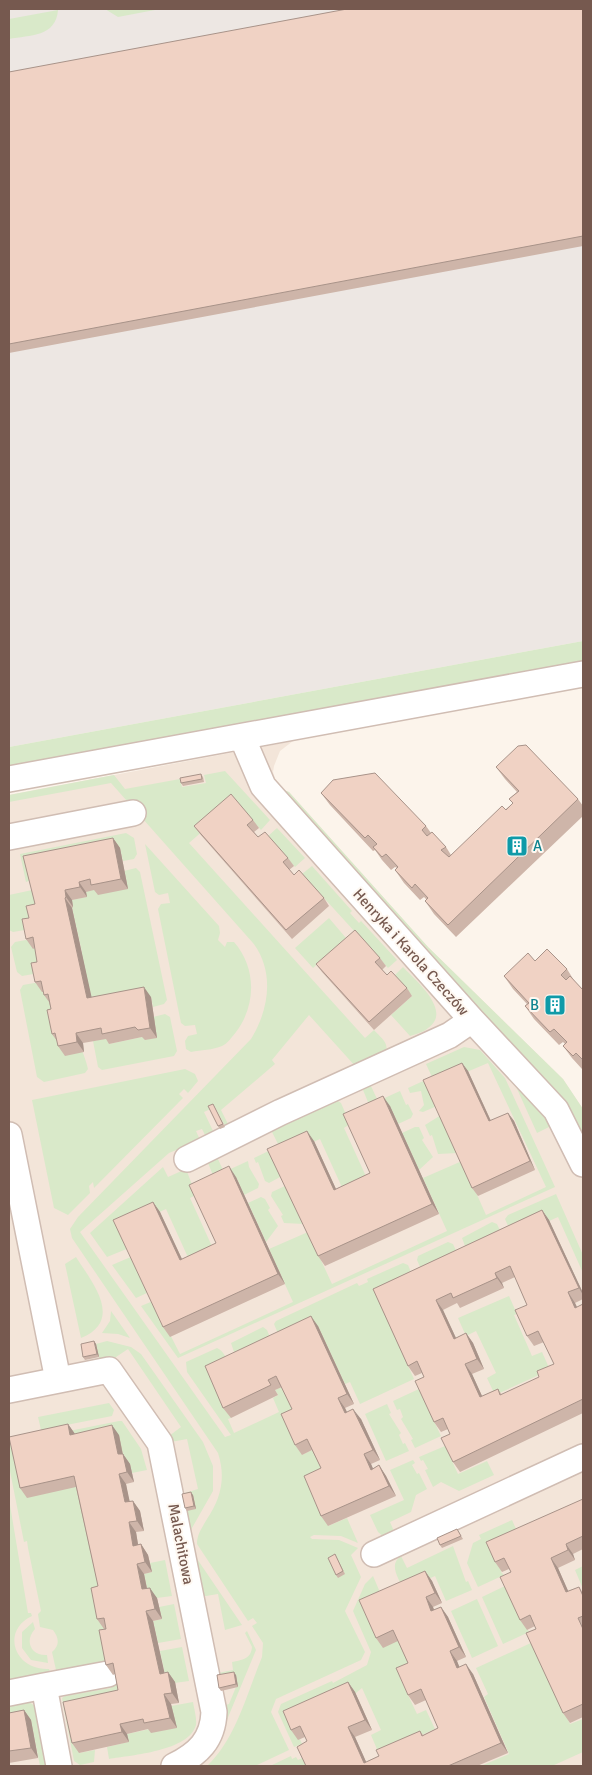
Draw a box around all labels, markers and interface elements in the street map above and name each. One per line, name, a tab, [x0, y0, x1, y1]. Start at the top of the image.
building icon: A	[505, 834, 529, 858]
place label: A	[533, 837, 542, 855]
street label: Henryka i Karola Czeczów	[349, 885, 473, 1019]
building icon: B	[543, 993, 567, 1017]
place label: B	[530, 996, 539, 1014]
street label: Malachitowa	[164, 1502, 198, 1586]

